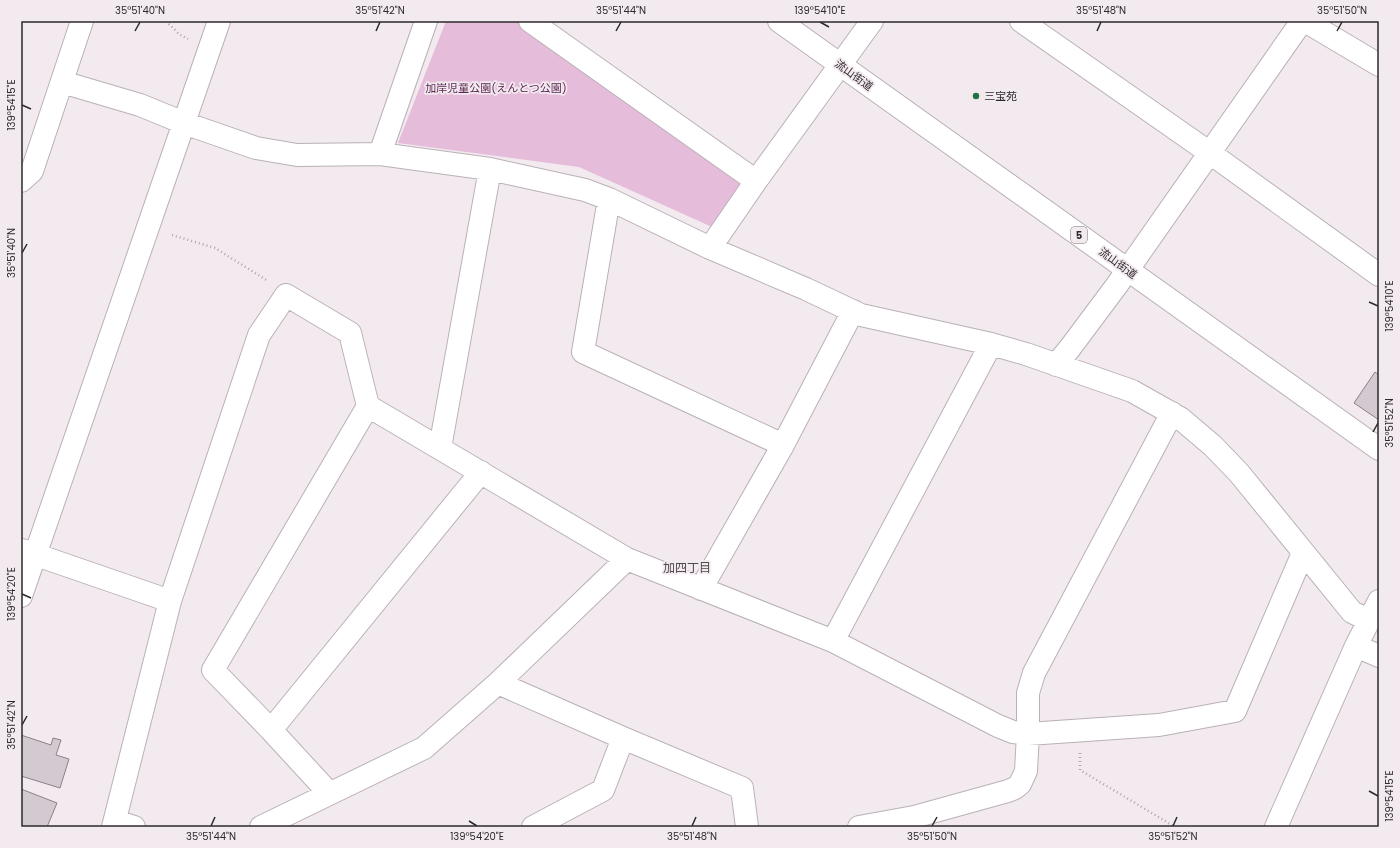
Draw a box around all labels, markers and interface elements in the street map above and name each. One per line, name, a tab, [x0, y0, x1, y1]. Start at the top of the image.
text: 35°51'40"N	[115, 3, 165, 18]
text: 35°51'42"N	[355, 3, 405, 18]
text: 35°51'44"N	[596, 3, 646, 18]
text: 139°54'10"E	[794, 3, 846, 18]
text: 35°51'48"N	[1076, 3, 1126, 18]
text: 35°51'50"N	[1317, 3, 1367, 18]
street label: 流山街道	[831, 56, 877, 94]
text: 139°54'15"E	[4, 79, 19, 131]
park label: 加岸児童公園(えんとつ公園)	[425, 80, 567, 96]
place label: 三宝苑	[984, 88, 1017, 104]
marker: 三宝苑	[971, 91, 981, 101]
road number: 5	[1071, 227, 1087, 243]
text: 35°51'40"N	[4, 228, 19, 278]
street label: 流山街道	[1095, 244, 1141, 282]
text: 139°54'10"E	[1382, 280, 1397, 332]
text: 35°51'52"N	[1382, 398, 1397, 448]
district label: 加四丁目	[663, 559, 711, 576]
text: 139°54'20"E	[4, 567, 19, 621]
text: 35°51'42"N	[4, 700, 19, 750]
text: 139°54'15"E	[1382, 770, 1397, 822]
text: 35°51'44"N	[186, 829, 236, 844]
text: 139°54'20"E	[450, 829, 504, 844]
text: 35°51'48"N	[667, 829, 717, 844]
text: 35°51'50"N	[907, 829, 957, 844]
text: 35°51'52"N	[1148, 829, 1198, 844]

